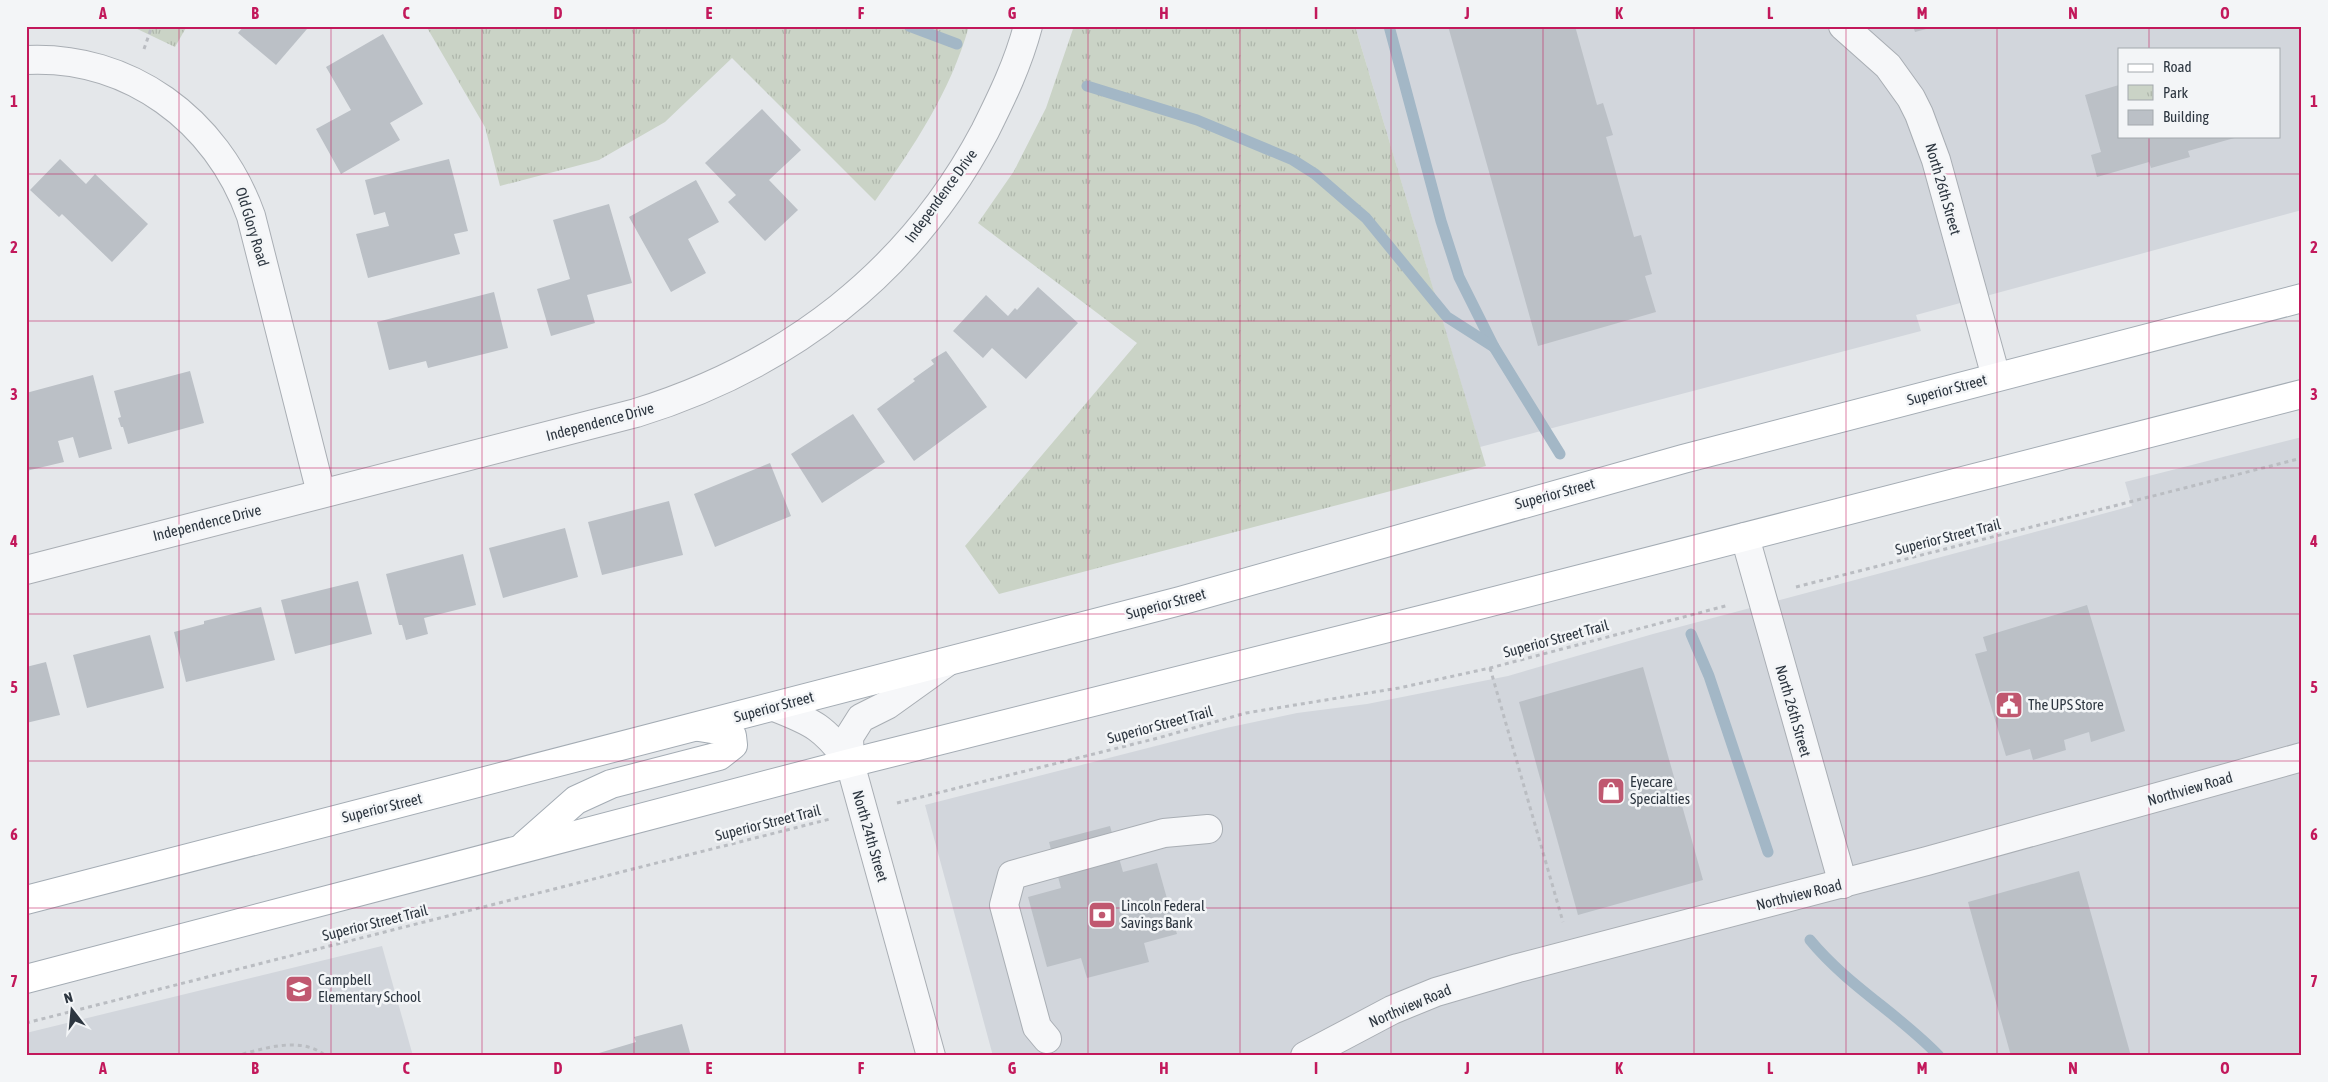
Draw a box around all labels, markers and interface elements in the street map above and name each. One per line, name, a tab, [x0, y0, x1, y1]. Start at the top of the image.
text: A	[98, 4, 107, 22]
text: B	[251, 4, 259, 22]
text: C	[402, 4, 410, 22]
text: D	[554, 4, 563, 22]
text: E	[706, 4, 713, 22]
text: F	[858, 4, 865, 22]
text: G	[1008, 4, 1017, 22]
text: H	[1159, 4, 1169, 22]
text: I	[1314, 4, 1318, 22]
text: J	[1463, 4, 1470, 22]
text: K	[1615, 4, 1623, 22]
text: L	[1767, 4, 1774, 22]
text: M	[1917, 4, 1927, 22]
text: N	[2068, 4, 2078, 22]
text: O	[2220, 4, 2230, 22]
legend	[2118, 48, 2280, 138]
text: Road	[2163, 58, 2192, 75]
text: Park	[2163, 84, 2188, 101]
text: 1	[10, 92, 18, 110]
text: 1	[2310, 92, 2318, 110]
text: Building	[2163, 108, 2209, 125]
street label: North 26th Street	[1922, 141, 1965, 237]
street label: Independence Drive	[901, 146, 980, 246]
street label: Old Glory Road	[232, 185, 273, 268]
text: 2	[10, 238, 18, 256]
text: 2	[2310, 238, 2318, 256]
street label: Superior Street	[1905, 371, 1989, 408]
text: 3	[10, 385, 18, 403]
text: 3	[2310, 385, 2318, 403]
street label: Independence Drive	[544, 399, 656, 444]
street label: Superior Street	[1513, 475, 1597, 512]
street label: Independence Drive	[151, 501, 263, 544]
street label: Superior Street Trail	[1893, 515, 2002, 558]
text: 4	[9, 532, 18, 550]
text: 4	[2309, 532, 2318, 550]
street label: Superior Street	[1124, 585, 1208, 622]
street label: Superior Street Trail	[1501, 616, 1610, 661]
street label: North 26th Street	[1772, 663, 1815, 759]
text: 5	[10, 678, 18, 696]
text: 5	[2310, 678, 2318, 696]
street label: Superior Street	[732, 688, 816, 725]
public building icon: The UPS Store	[1994, 690, 2024, 720]
place label: The UPS Store	[2028, 696, 2104, 713]
street label: Superior Street Trail	[1105, 702, 1214, 747]
street label: Northview Road	[2145, 768, 2234, 809]
place label: Eyecare Specialties	[1630, 773, 1690, 807]
shop icon: Eyecare Specialties	[1596, 776, 1626, 806]
street label: North 24th Street	[849, 788, 892, 884]
street label: Superior Street	[340, 789, 424, 826]
street label: Superior Street Trail	[713, 801, 822, 844]
text: 6	[10, 825, 18, 843]
text: 6	[2310, 825, 2318, 843]
street label: Northview Road	[1754, 876, 1843, 913]
place label: Lincoln Federal Savings Bank	[1121, 897, 1205, 931]
bank icon: Lincoln Federal Savings Bank	[1087, 900, 1117, 930]
street label: Superior Street Trail	[320, 901, 429, 944]
place label: Campbell Elementary School	[318, 971, 421, 1005]
text: 7	[10, 972, 18, 990]
text: 7	[2310, 972, 2318, 990]
school or university icon: Campbell Elementary School	[284, 974, 314, 1004]
street label: Northview Road	[1366, 981, 1453, 1031]
north arrow	[48, 984, 98, 1034]
text: N	[62, 989, 75, 1006]
text: A	[98, 1059, 107, 1077]
text: B	[251, 1059, 259, 1077]
text: C	[402, 1059, 410, 1077]
text: D	[554, 1059, 563, 1077]
text: E	[706, 1059, 713, 1077]
text: F	[858, 1059, 865, 1077]
text: G	[1008, 1059, 1017, 1077]
text: H	[1159, 1059, 1169, 1077]
text: I	[1314, 1059, 1318, 1077]
text: J	[1463, 1059, 1470, 1077]
text: K	[1615, 1059, 1623, 1077]
text: L	[1767, 1059, 1774, 1077]
text: M	[1917, 1059, 1927, 1077]
text: N	[2068, 1059, 2078, 1077]
text: O	[2220, 1059, 2230, 1077]

